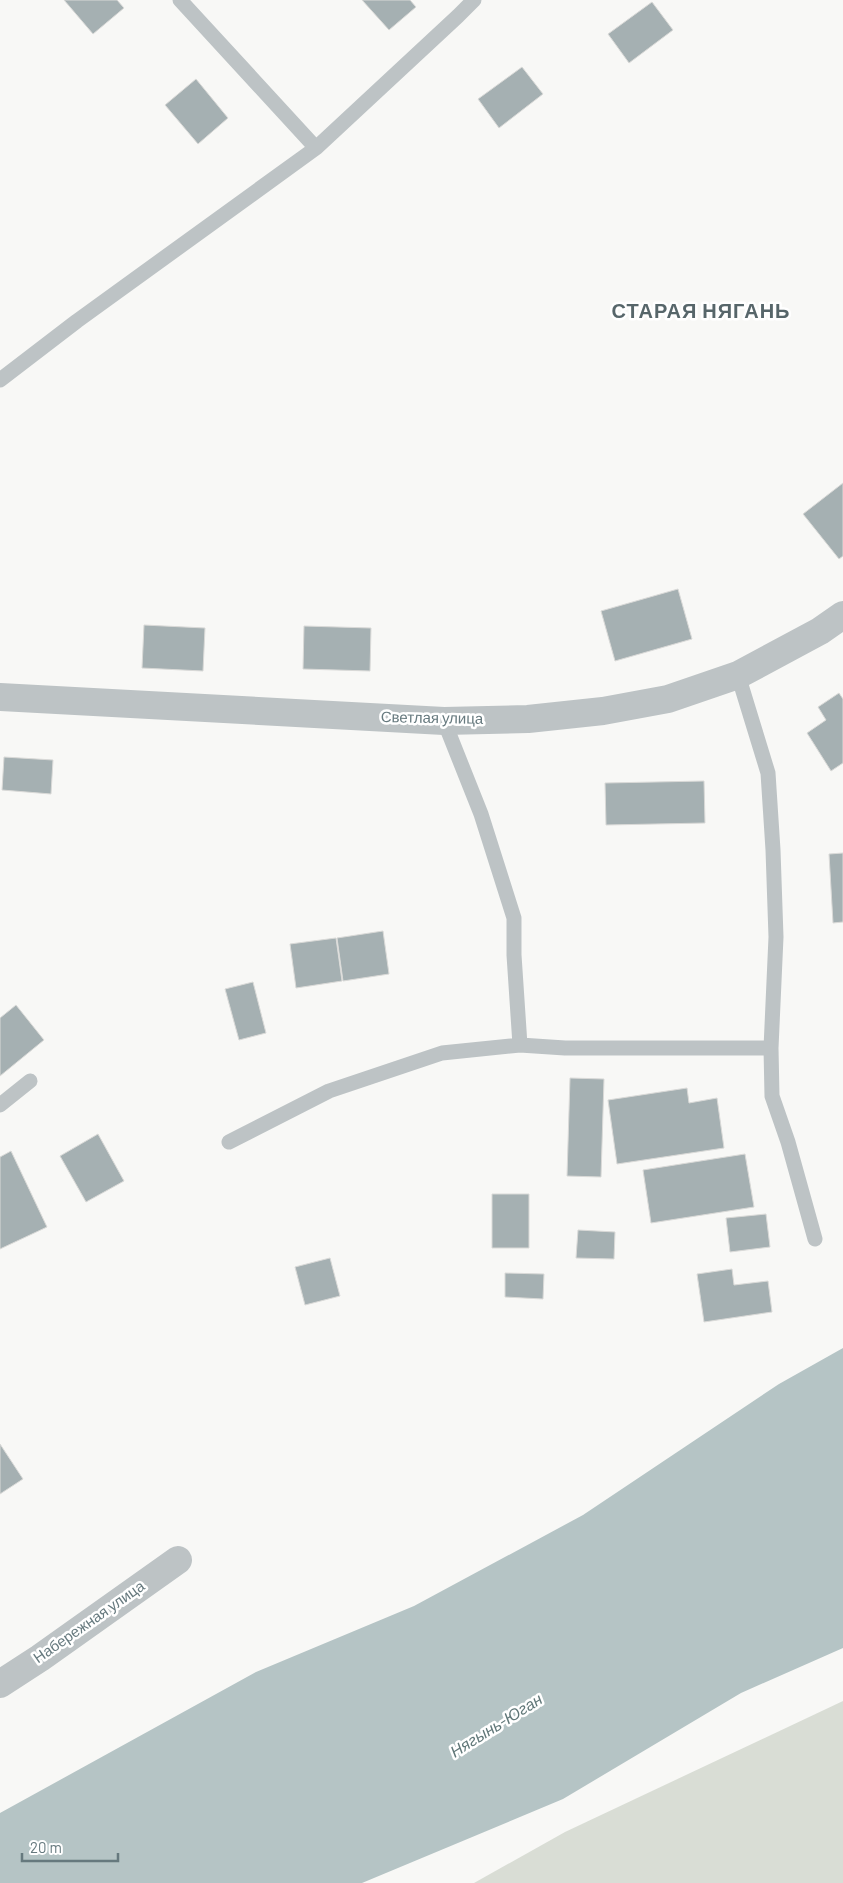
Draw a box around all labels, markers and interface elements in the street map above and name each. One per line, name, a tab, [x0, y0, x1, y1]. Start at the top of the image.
district label: СТАРАЯ НЯГАНЬ	[612, 298, 790, 322]
street label: Светлая улица	[381, 707, 484, 727]
street label: Набережная улица	[29, 1576, 148, 1666]
water label: Нягынь-Юган	[446, 1689, 545, 1760]
scale bar	[22, 1830, 119, 1862]
text: 20 m	[30, 1838, 62, 1856]

